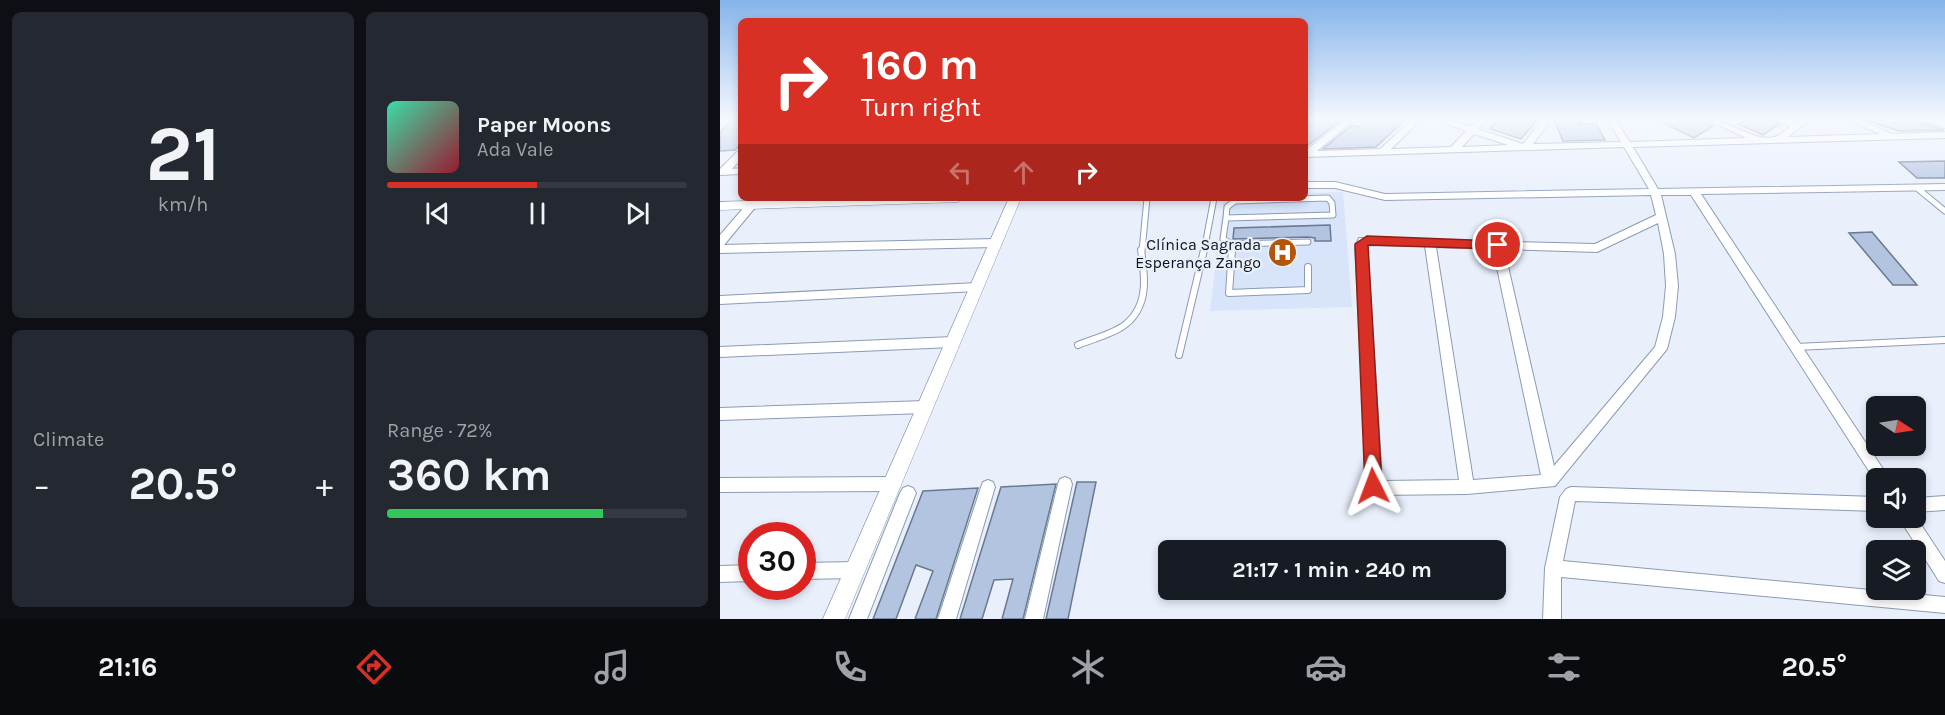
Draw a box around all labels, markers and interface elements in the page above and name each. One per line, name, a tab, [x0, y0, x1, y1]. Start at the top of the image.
text: 160 m	[861, 40, 979, 90]
icon: right	[762, 42, 840, 120]
text: Turn right	[861, 91, 981, 123]
text: 21	[146, 108, 221, 200]
text: Paper Moons	[477, 112, 611, 138]
text: Ada Vale	[477, 138, 554, 161]
icon: left	[944, 156, 977, 189]
icon: ahead	[1007, 156, 1040, 189]
icon: right	[1070, 156, 1103, 189]
text: km/h	[158, 193, 208, 216]
icon: previous	[421, 197, 454, 230]
icon: pause	[521, 197, 554, 230]
icon: next	[621, 197, 654, 230]
pin	[1472, 219, 1523, 270]
icon: arrive	[1481, 228, 1514, 261]
place label: Clínica Sagrada Esperança Zango	[1135, 235, 1261, 272]
hospital icon: Clínica Sagrada Esperança Zango	[1266, 237, 1298, 269]
north arrow	[1866, 396, 1926, 456]
map controls	[1866, 396, 1926, 600]
text: Range · 72%	[387, 419, 492, 442]
text: Climate	[33, 428, 104, 451]
text: 360 km	[387, 449, 551, 501]
position arrow	[1341, 454, 1405, 518]
text: 20.5°	[128, 458, 238, 510]
text: −	[33, 466, 50, 504]
text: +	[316, 466, 333, 504]
button: sound	[1866, 468, 1926, 528]
speed limit sign: 30	[738, 522, 816, 600]
button: layers	[1866, 540, 1926, 600]
text: 21:17 · 1 min · 240 m	[1232, 557, 1432, 583]
icon: directions	[353, 646, 395, 688]
icon: music	[591, 646, 633, 688]
icon: phone	[829, 646, 871, 688]
icon: climate	[1067, 646, 1109, 688]
icon: car	[1305, 646, 1347, 688]
icon: filters	[1543, 646, 1585, 688]
text: 21:16	[98, 651, 157, 683]
text: 20.5°	[1782, 651, 1847, 683]

